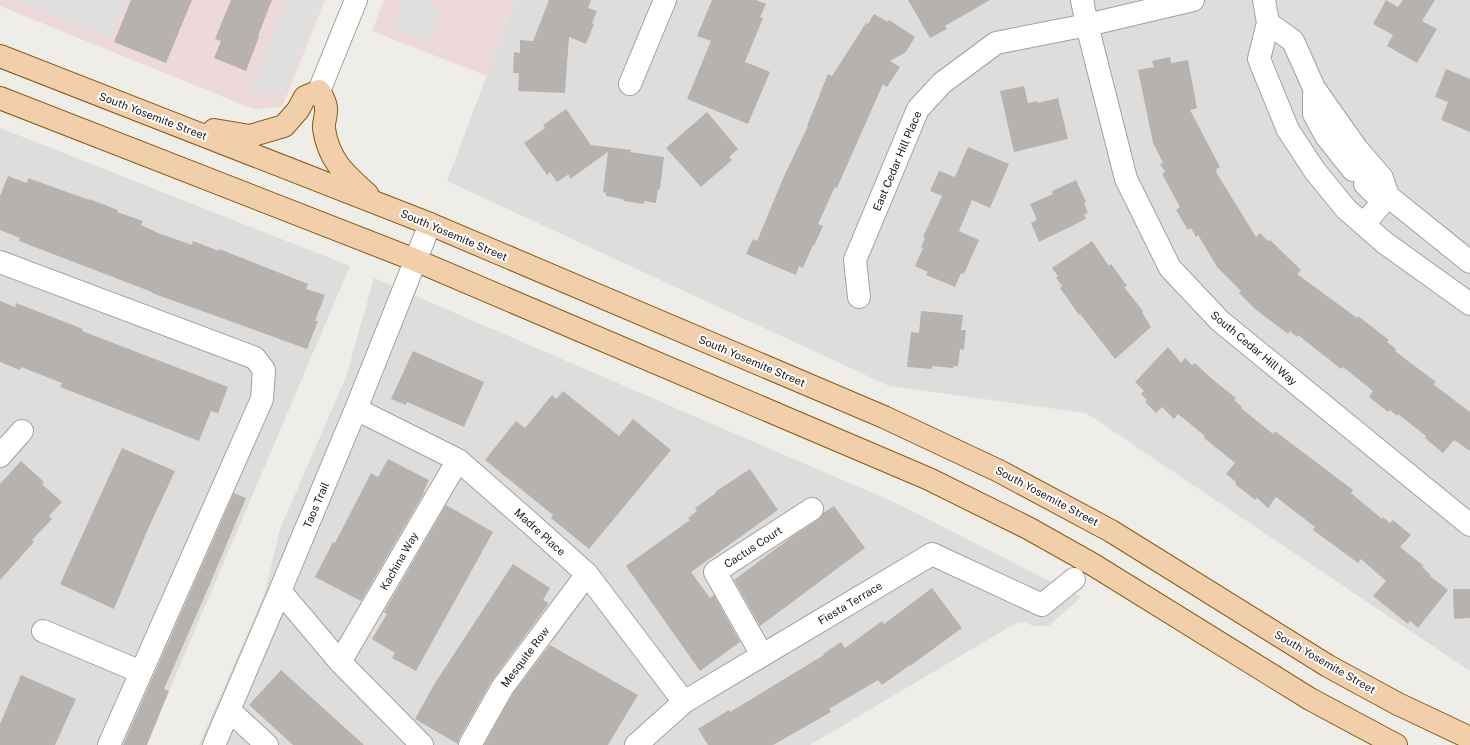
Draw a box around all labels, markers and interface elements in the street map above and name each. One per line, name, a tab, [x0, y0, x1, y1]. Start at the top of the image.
street label: South Yosemite Street	[97, 90, 209, 142]
street label: East Cedar Hill Place	[870, 109, 924, 213]
street label: South Yosemite Street	[399, 207, 509, 263]
street label: South Cedar Hill Way	[1209, 309, 1300, 388]
street label: South Yosemite Street	[697, 333, 807, 389]
street label: South Yosemite Street	[994, 464, 1100, 528]
street label: Taos Trail	[301, 480, 331, 530]
street label: Madre Place	[512, 506, 568, 558]
street label: Cactus Court	[722, 524, 784, 570]
street label: Kachina Way	[378, 530, 421, 592]
street label: Fiesta Terrace	[816, 579, 884, 627]
street label: Mesquite Row	[499, 624, 552, 689]
street label: South Yosemite Street	[1272, 628, 1378, 696]

